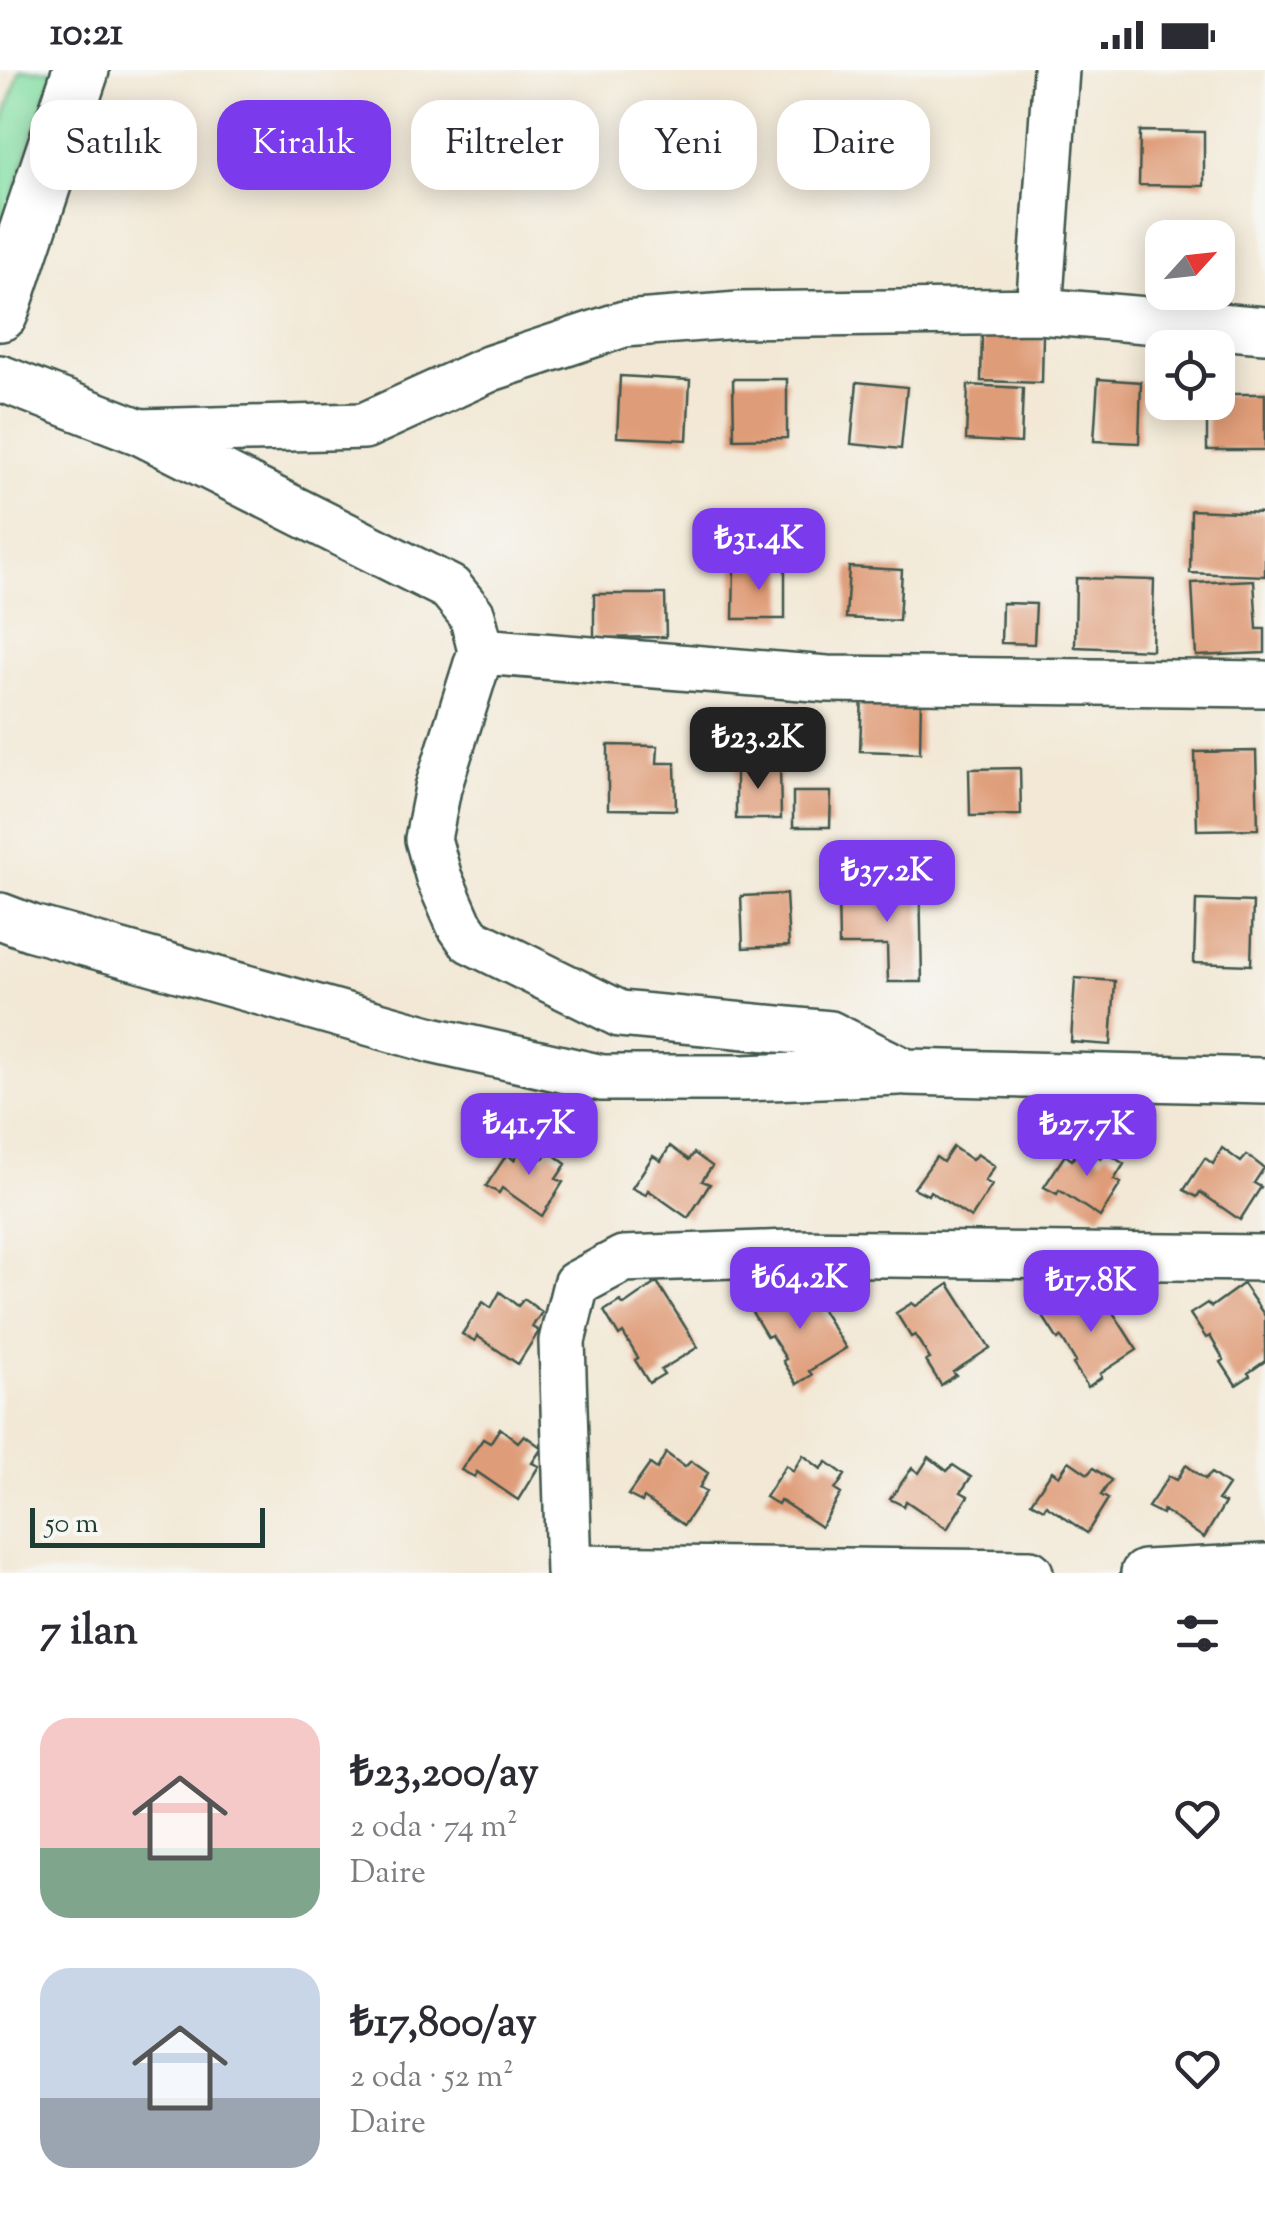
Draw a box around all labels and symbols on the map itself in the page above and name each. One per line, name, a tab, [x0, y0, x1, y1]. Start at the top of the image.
north arrow	[1145, 220, 1235, 310]
pin: ₺31.4K	[678, 508, 840, 593]
pin: ₺23.2K	[677, 707, 839, 792]
pin: ₺37.2K	[806, 840, 968, 925]
pin: ₺41.7K	[448, 1093, 610, 1178]
pin: ₺27.7K	[1006, 1094, 1168, 1179]
pin: ₺64.2K	[719, 1247, 881, 1332]
pin: ₺17.8K	[1010, 1250, 1172, 1335]
scale bar	[30, 1503, 265, 1548]

